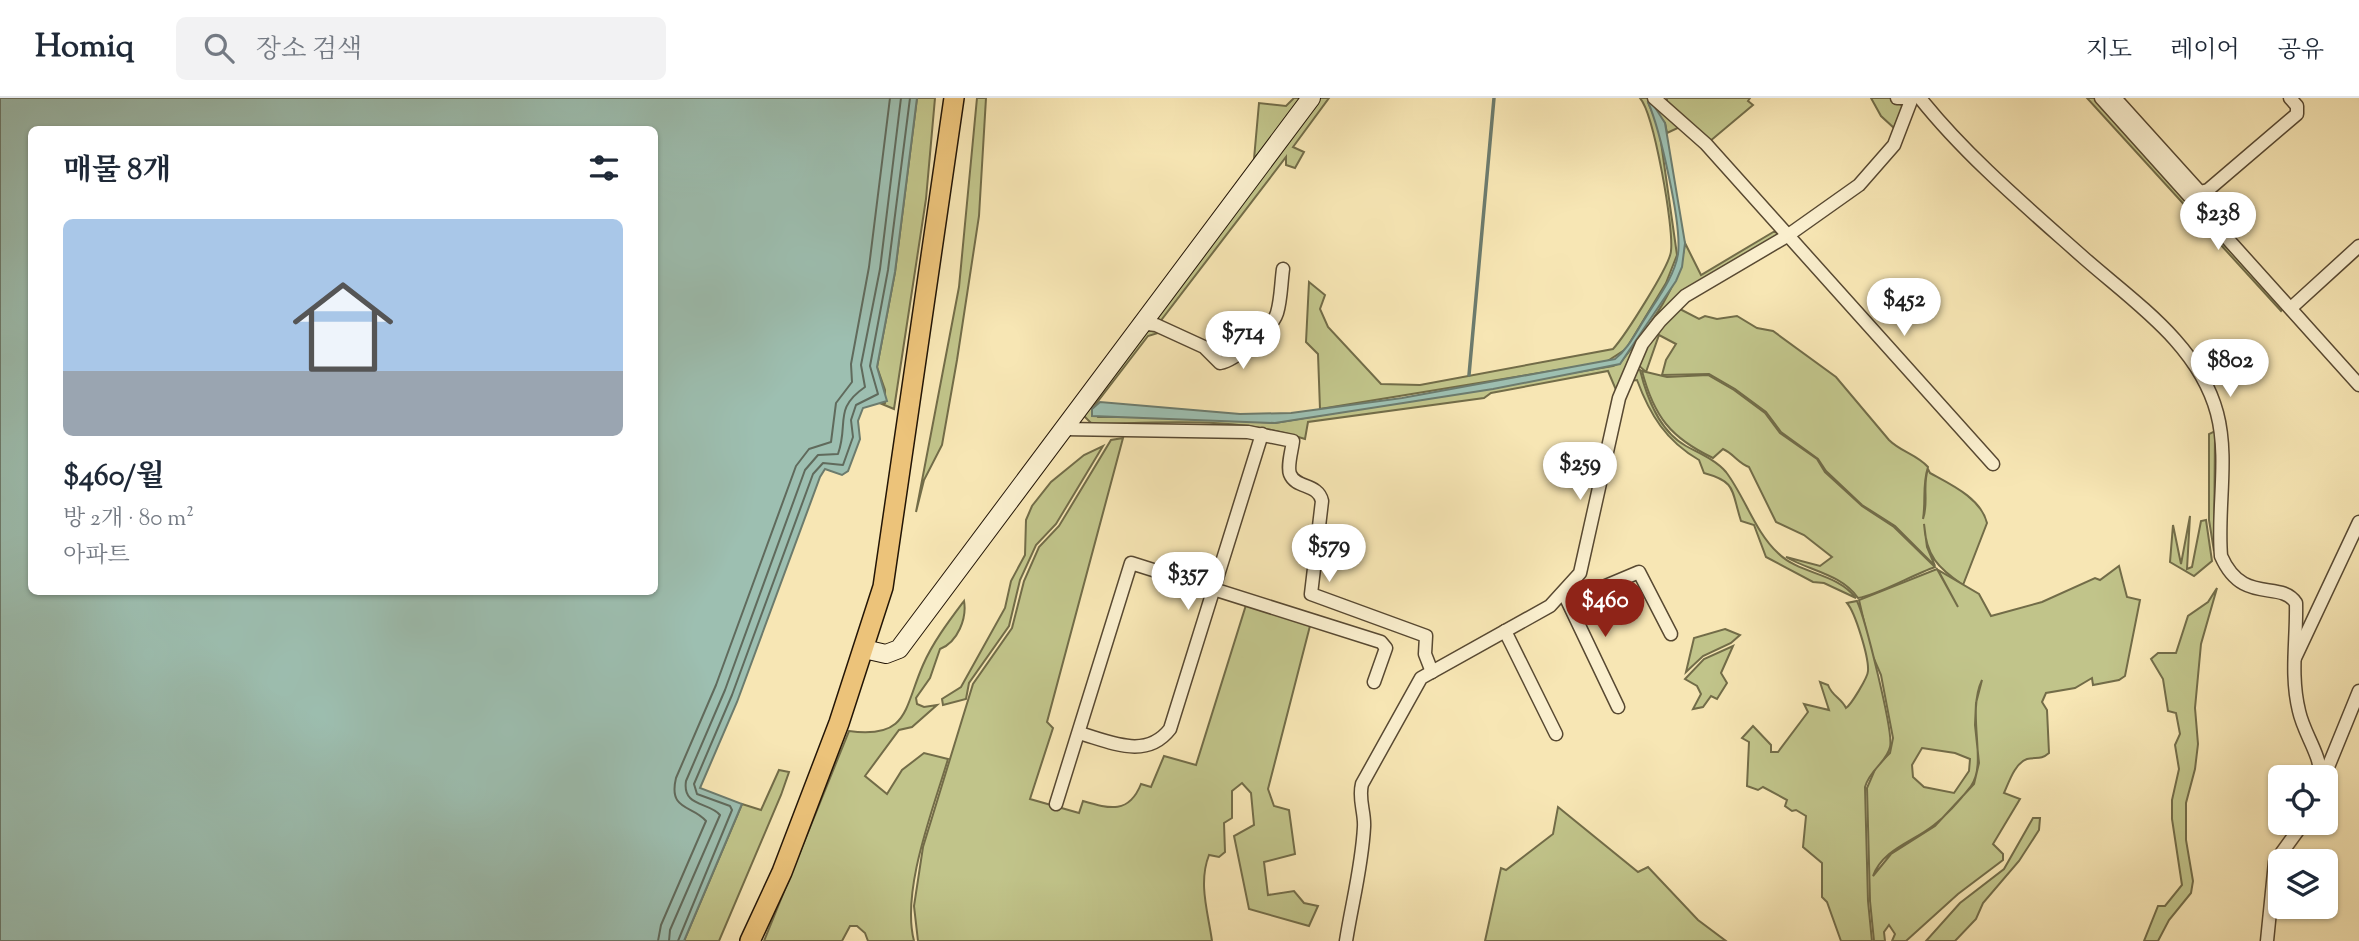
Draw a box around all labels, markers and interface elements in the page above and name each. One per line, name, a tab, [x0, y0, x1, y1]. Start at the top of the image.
search box	[176, 17, 666, 80]
text: Homiq	[35, 24, 134, 72]
icon: search	[200, 29, 238, 67]
text: 장소 검색	[256, 32, 362, 69]
text: 지도	[2086, 34, 2132, 68]
text: 레이어	[2170, 34, 2240, 68]
text: 공유	[2278, 34, 2324, 68]
icon: filters	[585, 149, 623, 187]
text: 매물 8개	[63, 150, 171, 193]
pin: $238	[2177, 192, 2259, 252]
text: $238	[2196, 198, 2240, 231]
icon: home	[280, 264, 406, 390]
pin: $452	[1863, 278, 1945, 338]
text: $452	[1883, 284, 1925, 317]
pin: $714	[1202, 312, 1284, 371]
text: $714	[1221, 317, 1265, 350]
pin: $802	[2189, 340, 2271, 399]
text: $802	[2207, 345, 2253, 378]
pin: $259	[1539, 442, 1621, 502]
text: $259	[1559, 448, 1601, 481]
text: $460/월	[63, 456, 165, 499]
text: 방 2개 · 80 m²	[63, 503, 194, 536]
pin: $579	[1288, 524, 1370, 584]
text: $579	[1308, 530, 1350, 563]
text: 아파트	[63, 540, 130, 573]
pin: $357	[1147, 552, 1229, 612]
text: $357	[1168, 558, 1208, 591]
pin: $460	[1564, 580, 1646, 639]
text: $460	[1581, 585, 1629, 618]
map controls	[2268, 765, 2338, 919]
button: locate	[2268, 765, 2338, 835]
button: layers	[2268, 849, 2338, 919]

